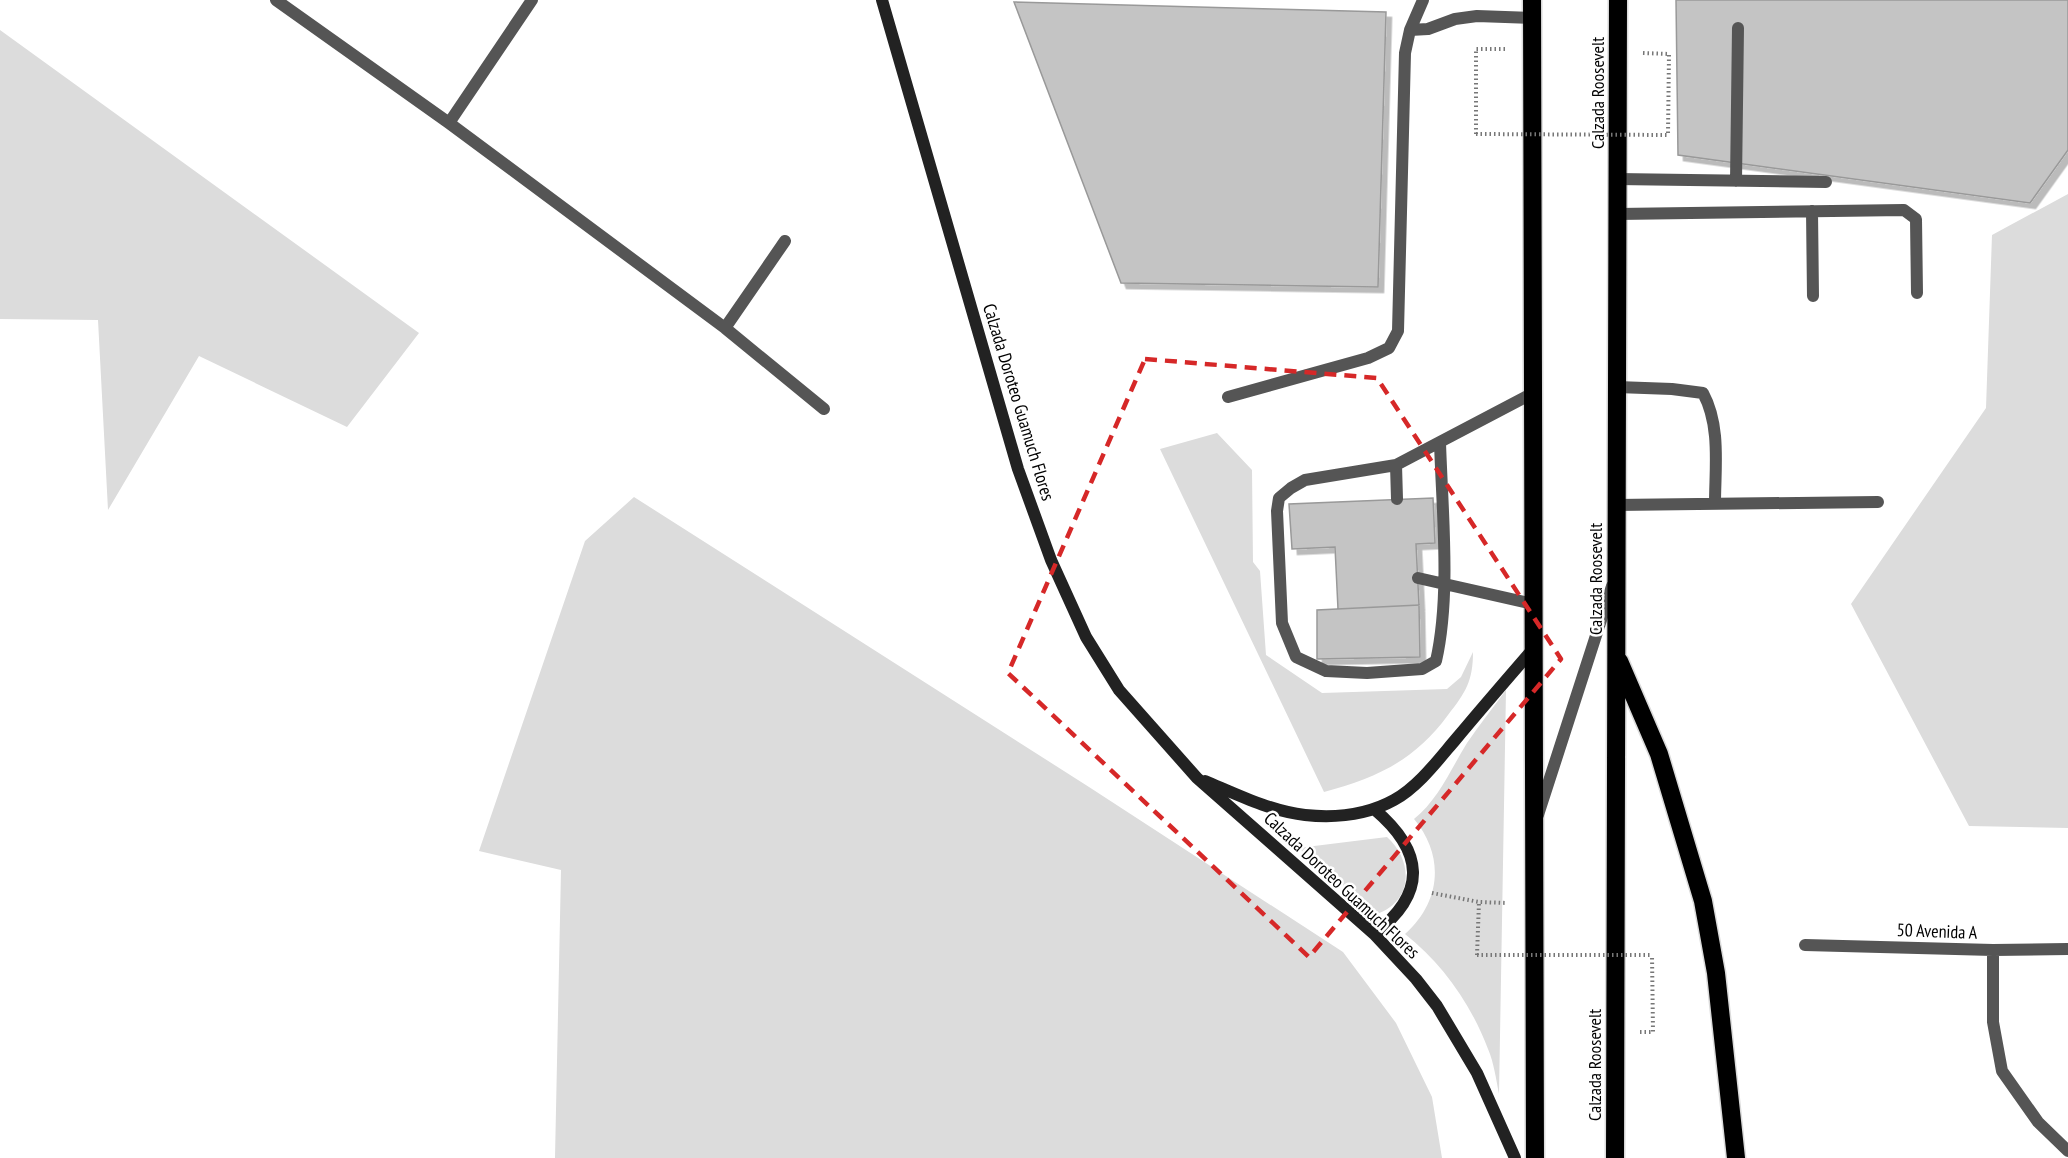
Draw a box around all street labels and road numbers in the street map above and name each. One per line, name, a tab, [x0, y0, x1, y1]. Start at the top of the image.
street label: Calzada Roosevelt	[1586, 37, 1609, 149]
street label: Calzada Doroteo Guamuch Flores	[978, 301, 1060, 503]
street label: Calzada Roosevelt	[1584, 523, 1607, 635]
street label: Calzada Doroteo Guamuch Flores	[1259, 807, 1425, 963]
street label: 50 Avenida A	[1896, 918, 1978, 944]
street label: Calzada Roosevelt	[1583, 1009, 1606, 1121]

